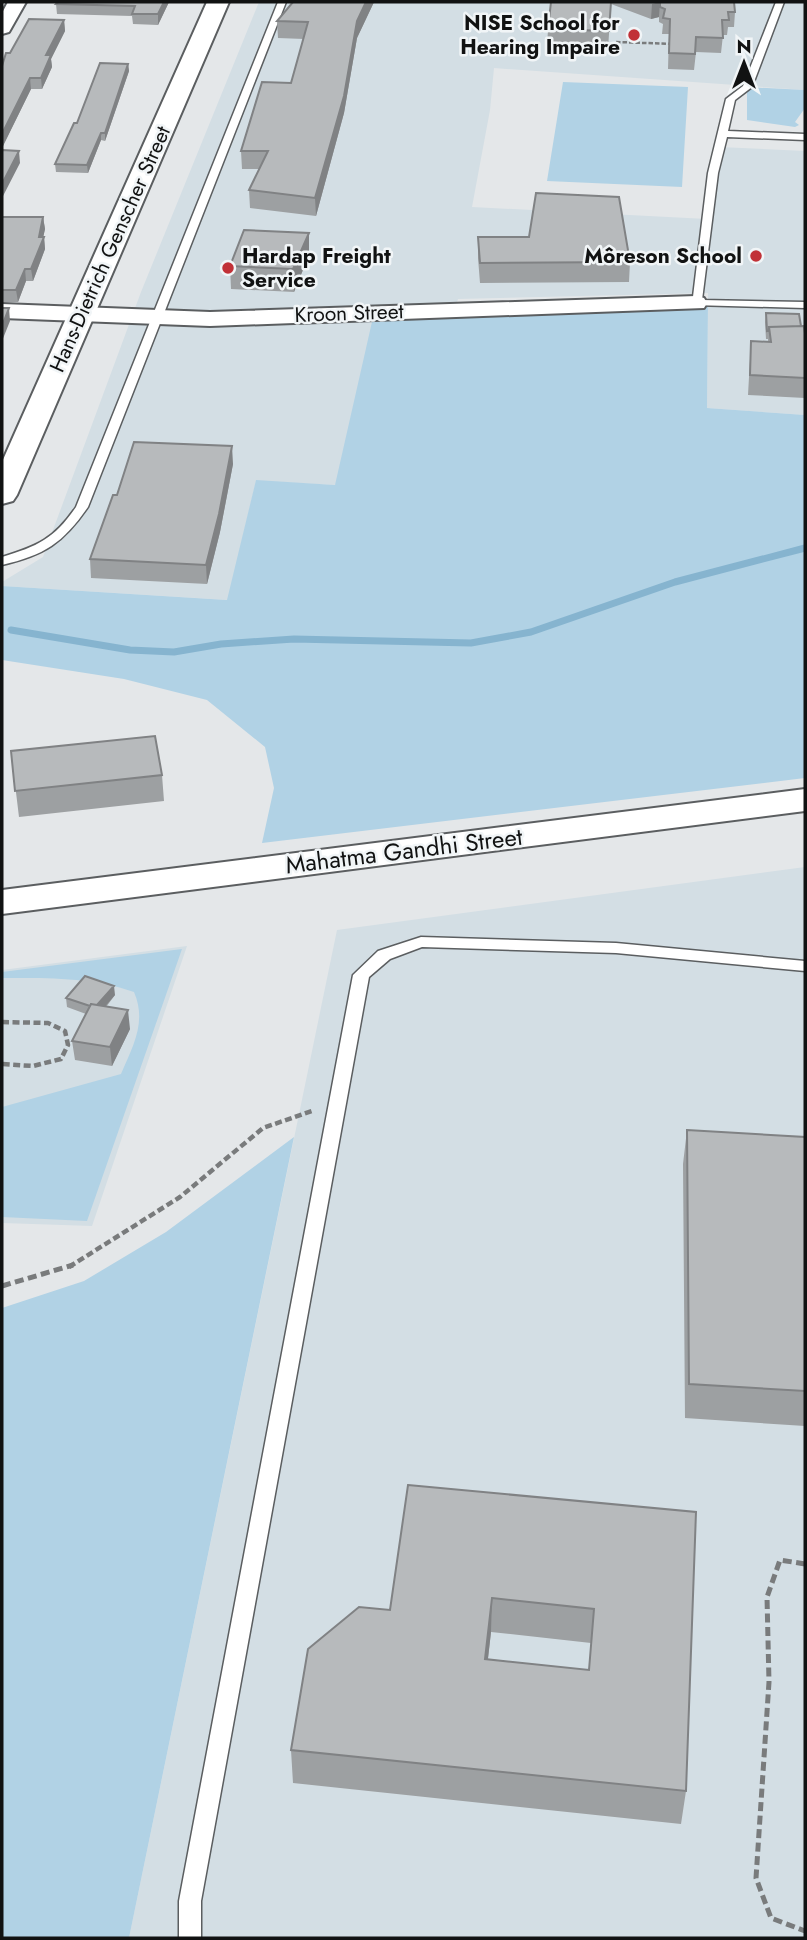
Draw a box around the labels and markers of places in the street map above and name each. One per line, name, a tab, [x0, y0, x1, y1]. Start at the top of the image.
place label: NISE School for Hearing Impaire	[460, 8, 620, 62]
marker: NISE School for Hearing Impaire	[626, 27, 642, 43]
place label: Hardap Freight Service	[242, 241, 391, 295]
place label: Môreson School	[584, 241, 742, 271]
marker: Môreson School	[748, 248, 764, 264]
marker: Hardap Freight Service	[220, 260, 236, 276]

